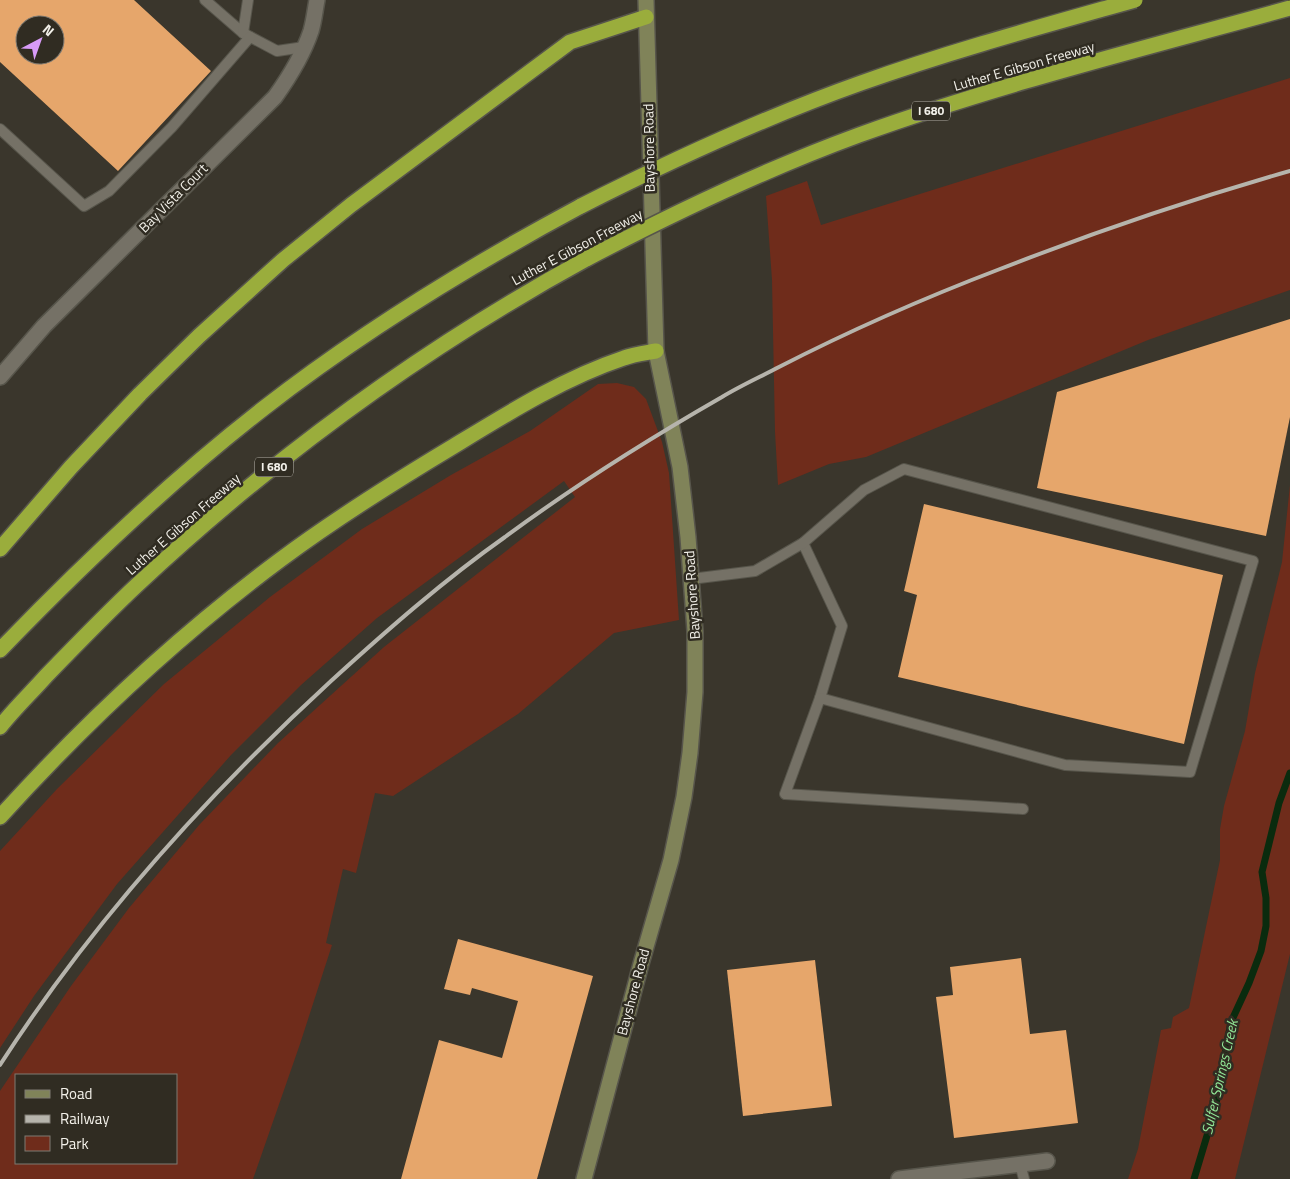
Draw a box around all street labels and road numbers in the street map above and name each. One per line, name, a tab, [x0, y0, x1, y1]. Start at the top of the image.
street label: Luther E Gibson Freeway	[951, 35, 1097, 96]
road number: I 680	[912, 102, 950, 120]
street label: Bayshore Road	[637, 103, 660, 193]
street label: Bay Vista Court	[133, 158, 212, 237]
street label: Luther E Gibson Freeway	[507, 203, 646, 290]
road number: I 680	[255, 458, 293, 477]
street label: Luther E Gibson Freeway	[121, 468, 245, 579]
street label: Bayshore Road	[678, 550, 705, 640]
street label: Bayshore Road	[611, 946, 654, 1037]

